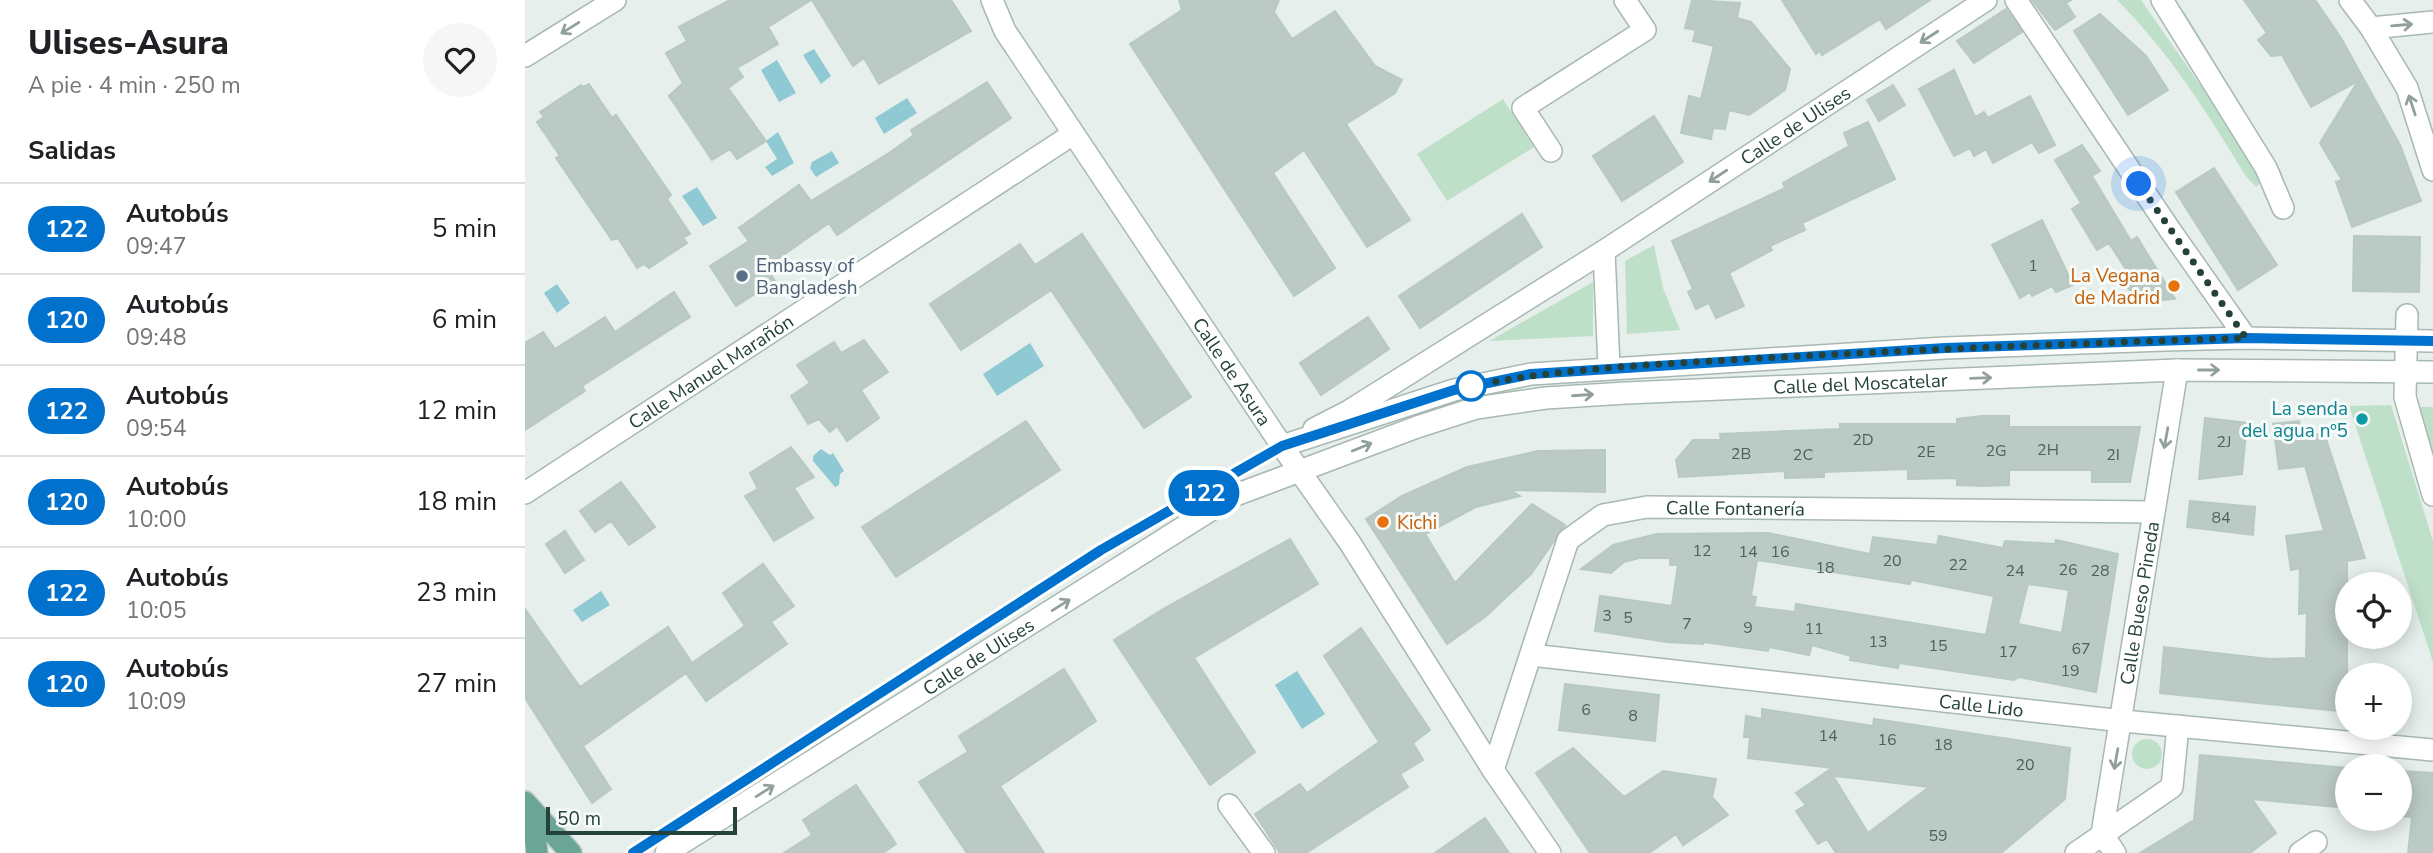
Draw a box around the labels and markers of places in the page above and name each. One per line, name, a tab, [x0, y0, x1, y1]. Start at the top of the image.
place label: Embassy of Bangladesh	[756, 253, 858, 301]
place label: La Vegana de Madrid	[2071, 263, 2160, 311]
marker: Embassy of Bangladesh	[734, 268, 750, 284]
marker: La Vegana de Madrid	[2166, 278, 2182, 294]
unlabelled marker	[1456, 371, 1486, 401]
place label: La senda del agua nº5	[2241, 396, 2348, 444]
marker: La senda del agua nº5	[2354, 411, 2370, 427]
place label: Kichi	[1397, 510, 1437, 536]
marker: Kichi	[1375, 514, 1391, 530]

